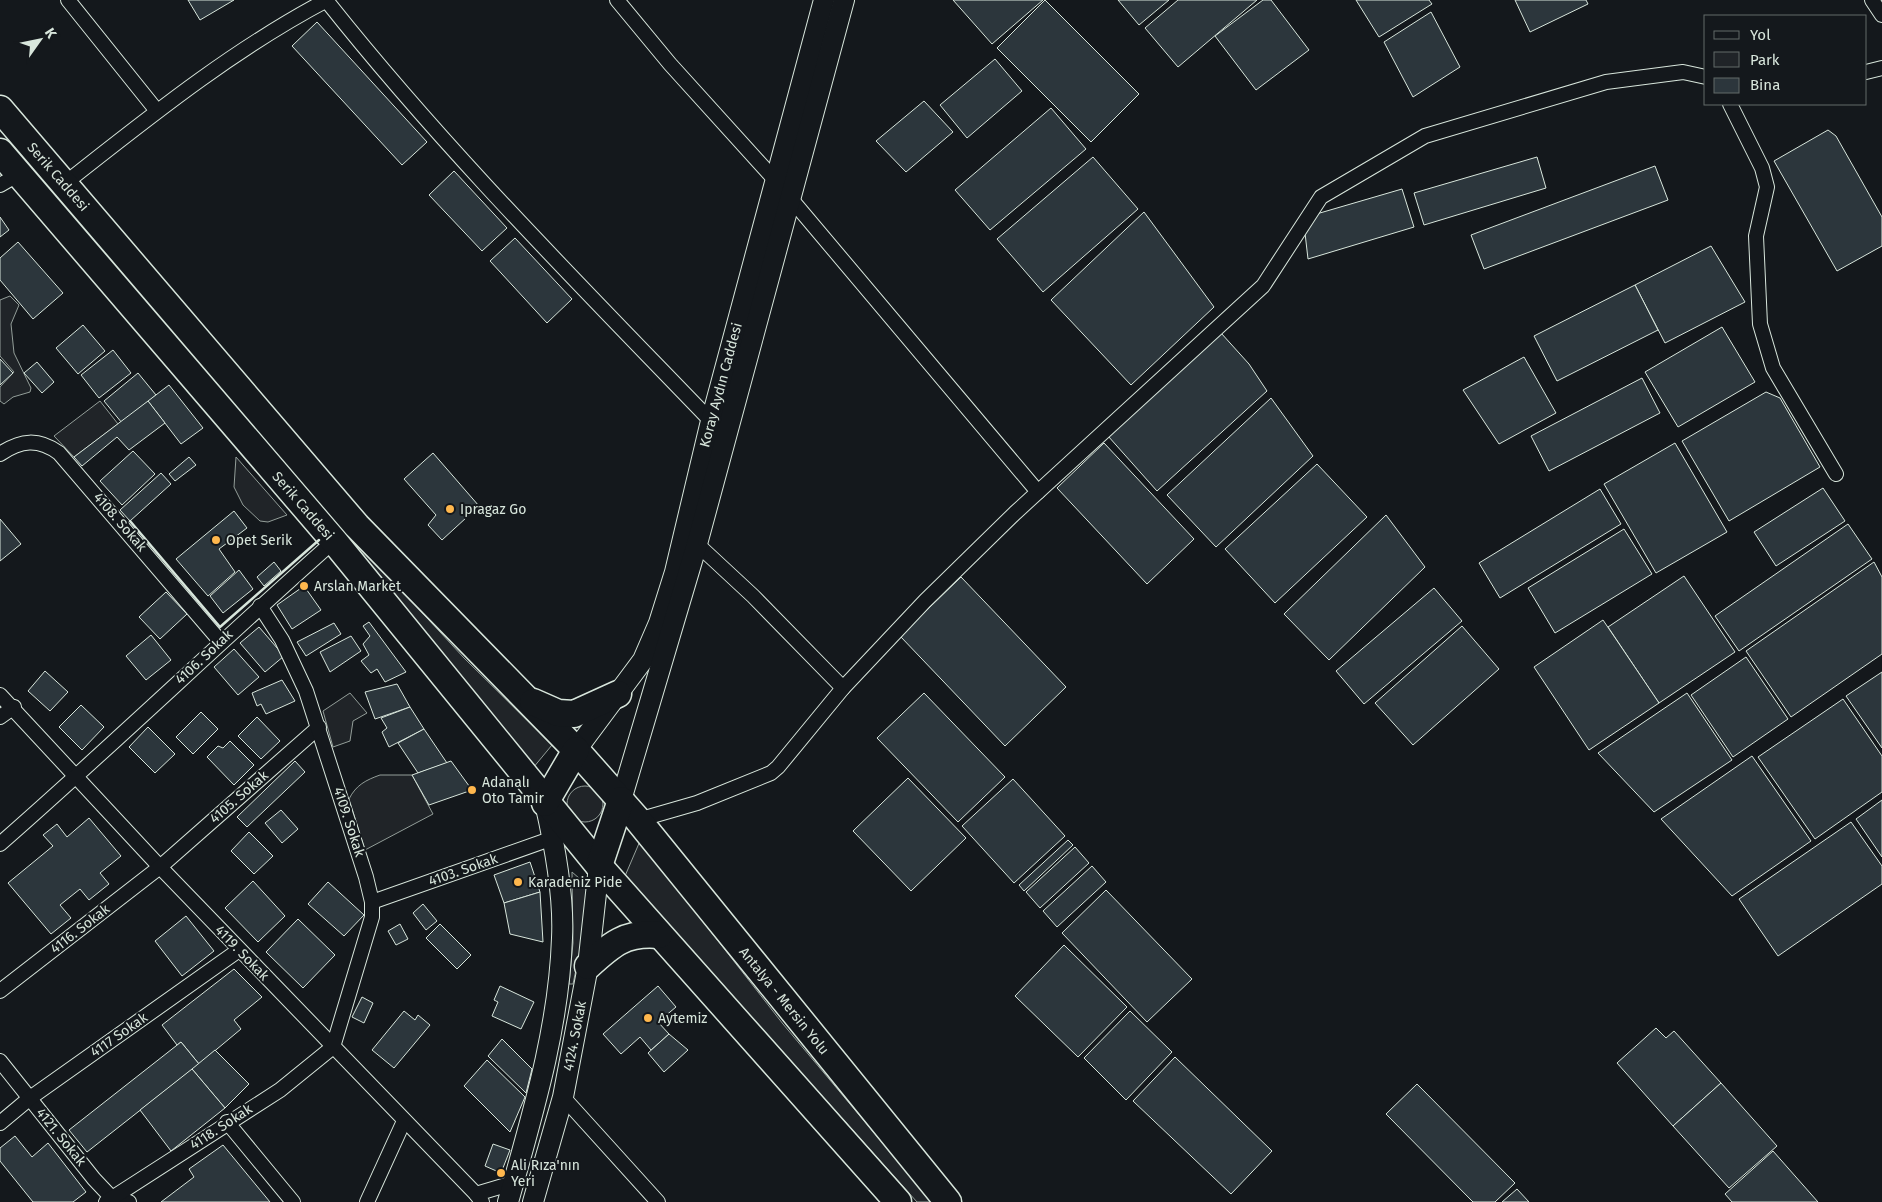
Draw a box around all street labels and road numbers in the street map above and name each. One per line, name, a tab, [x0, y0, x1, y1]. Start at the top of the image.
street label: Serik Caddesi	[23, 139, 93, 215]
street label: Koray Aydın Caddesi	[696, 321, 746, 449]
street label: Serik Caddesi	[268, 468, 338, 544]
street label: 4108. Sokak	[90, 489, 151, 556]
street label: 4106. Sokak	[172, 625, 237, 688]
street label: 4105. Sokak	[206, 766, 272, 827]
street label: 4109. Sokak	[330, 785, 369, 860]
street label: 4103. Sokak	[426, 850, 501, 890]
street label: 4116. Sokak	[47, 900, 114, 957]
street label: 4119. Sokak	[211, 922, 273, 985]
street label: Antalya - Mersin Yolu	[735, 944, 833, 1058]
street label: 4124. Sokak	[560, 999, 590, 1073]
street label: 4117 Sokak	[87, 1009, 152, 1061]
street label: 4118. Sokak	[187, 1100, 256, 1153]
street label: 4121. Sokak	[32, 1104, 90, 1170]

